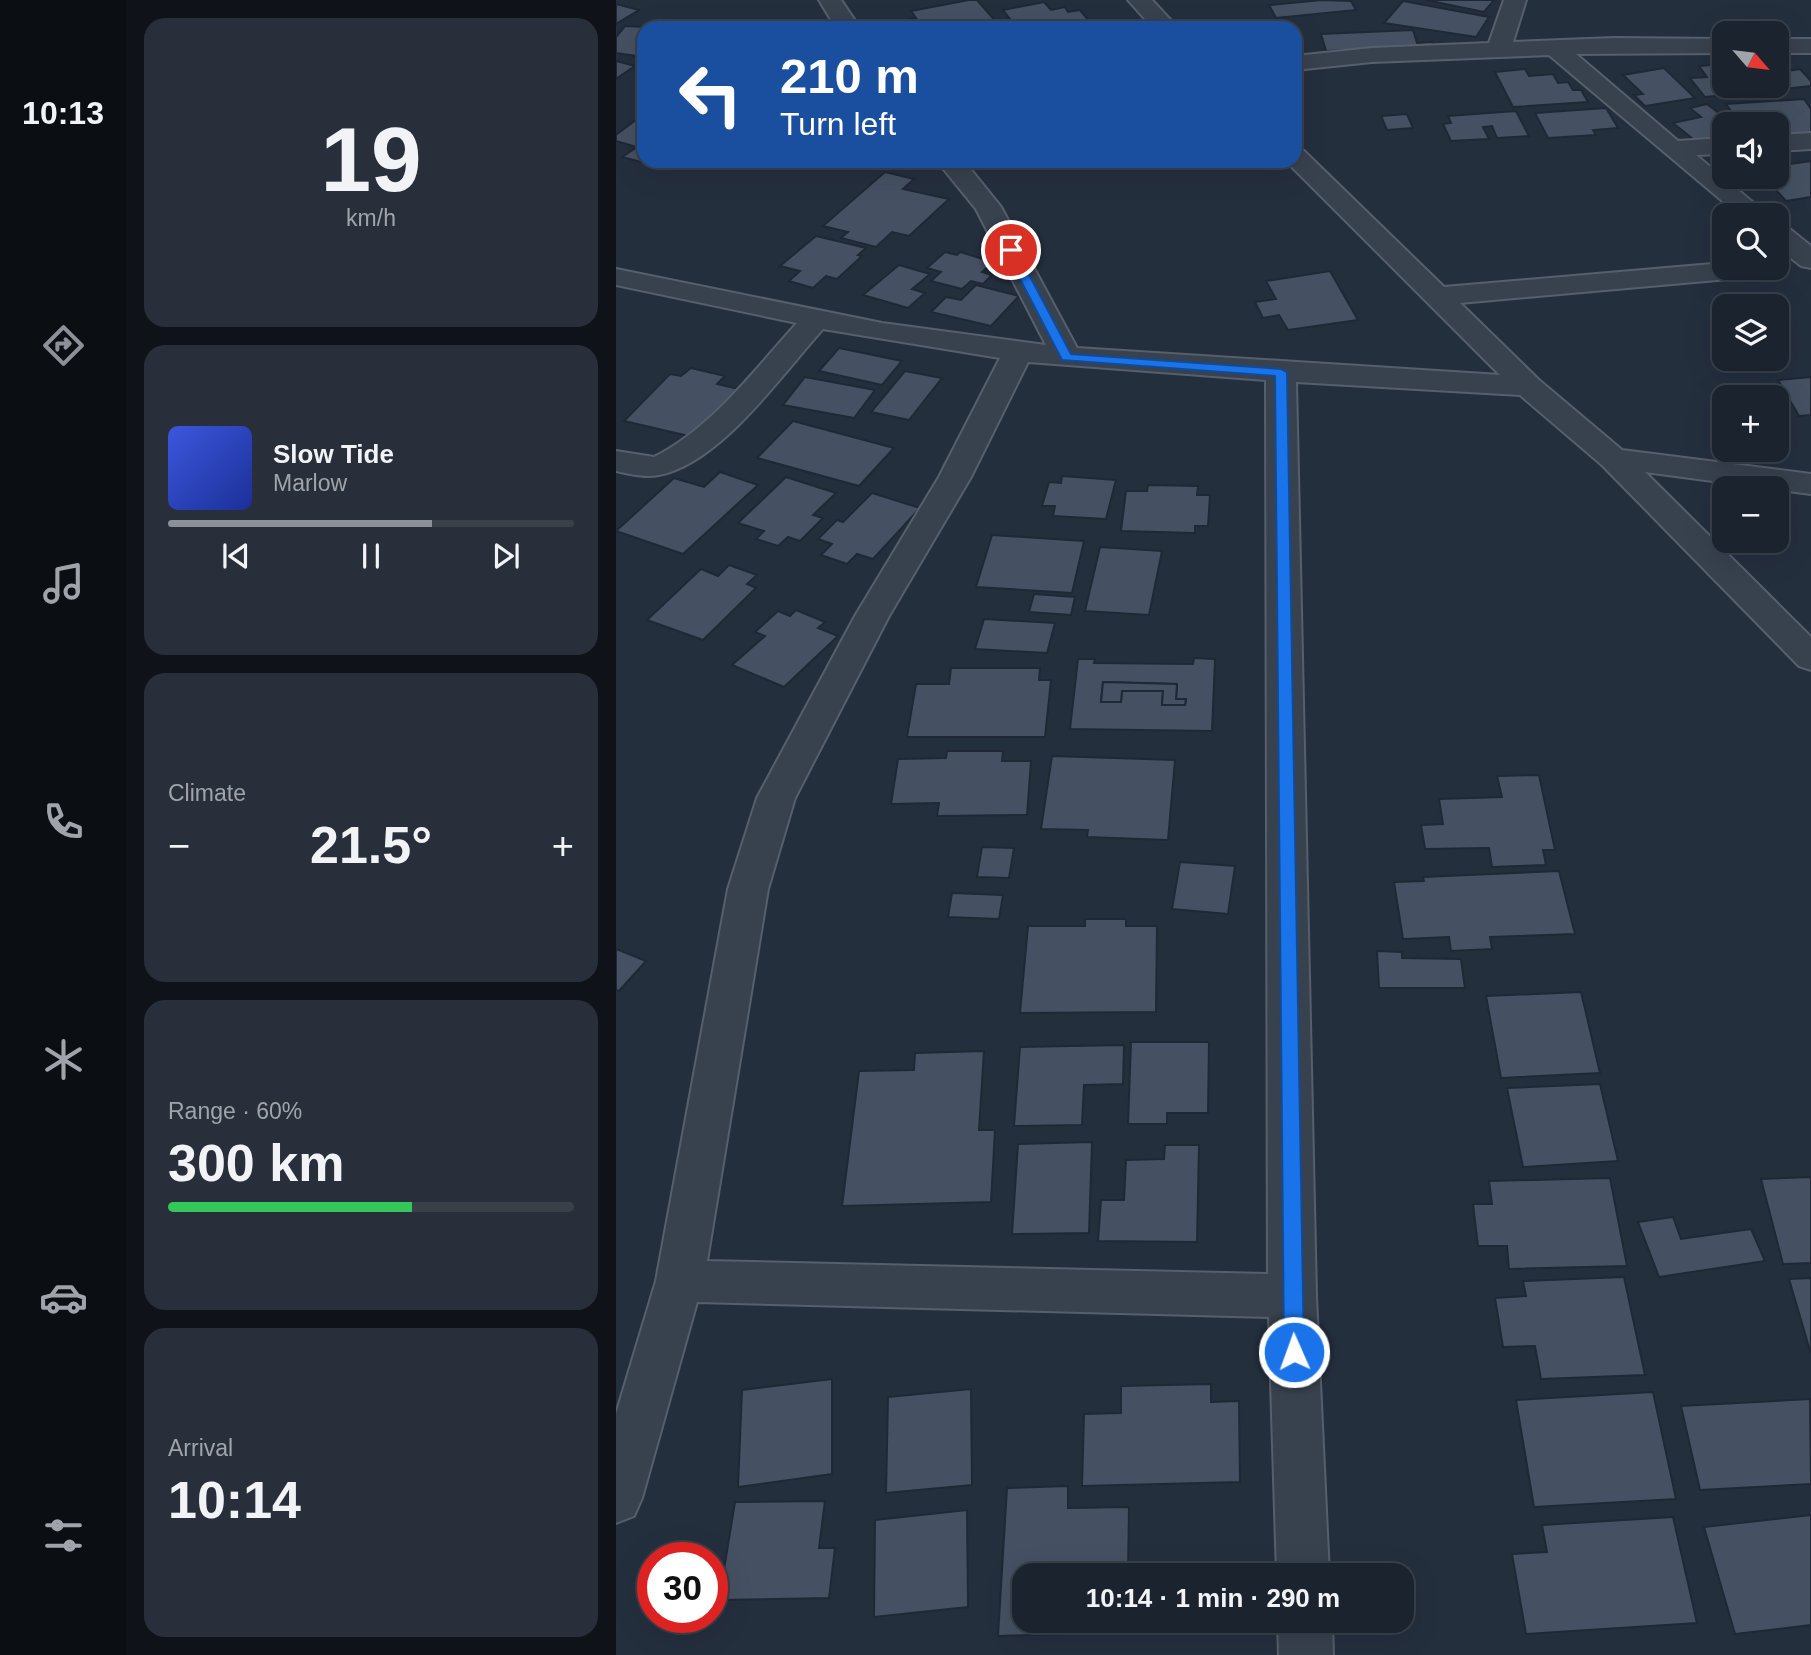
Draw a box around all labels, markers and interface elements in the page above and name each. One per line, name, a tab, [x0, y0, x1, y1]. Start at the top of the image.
north arrow	[1712, 21, 1788, 98]
map controls	[1712, 21, 1789, 553]
icon: left	[665, 49, 756, 140]
text: 210 m	[780, 49, 919, 103]
text: 10:13	[22, 95, 104, 131]
text: Turn left	[780, 106, 896, 142]
text: 19	[320, 109, 422, 210]
button: sound	[1712, 112, 1789, 189]
button: search	[1712, 203, 1789, 280]
text: km/h	[346, 205, 396, 231]
pin	[981, 220, 1041, 280]
icon: arrive	[992, 231, 1030, 269]
button: layers	[1712, 294, 1789, 371]
icon: directions	[39, 321, 88, 370]
button: +	[1712, 385, 1789, 462]
text: Slow Tide	[273, 439, 394, 469]
text: Marlow	[273, 470, 347, 496]
button: −	[1712, 476, 1789, 553]
icon: previous	[217, 537, 255, 575]
icon: pause	[352, 537, 390, 575]
icon: next	[487, 537, 525, 575]
icon: music	[39, 559, 88, 608]
text: Climate	[168, 780, 246, 806]
icon: phone	[39, 797, 88, 846]
text: 21.5°	[310, 816, 432, 874]
text: −	[168, 825, 190, 867]
text: +	[552, 825, 574, 867]
icon: climate	[39, 1035, 88, 1084]
text: Range · 60%	[168, 1098, 302, 1124]
text: 300 km	[168, 1134, 344, 1192]
icon: car	[39, 1273, 88, 1322]
position arrow	[1257, 1315, 1331, 1389]
text: Arrival	[168, 1435, 233, 1461]
text: 10:14	[168, 1471, 301, 1529]
icon: filters	[39, 1511, 88, 1560]
speed limit sign: 30	[637, 1542, 728, 1633]
text: 10:14 · 1 min · 290 m	[1086, 1583, 1340, 1613]

